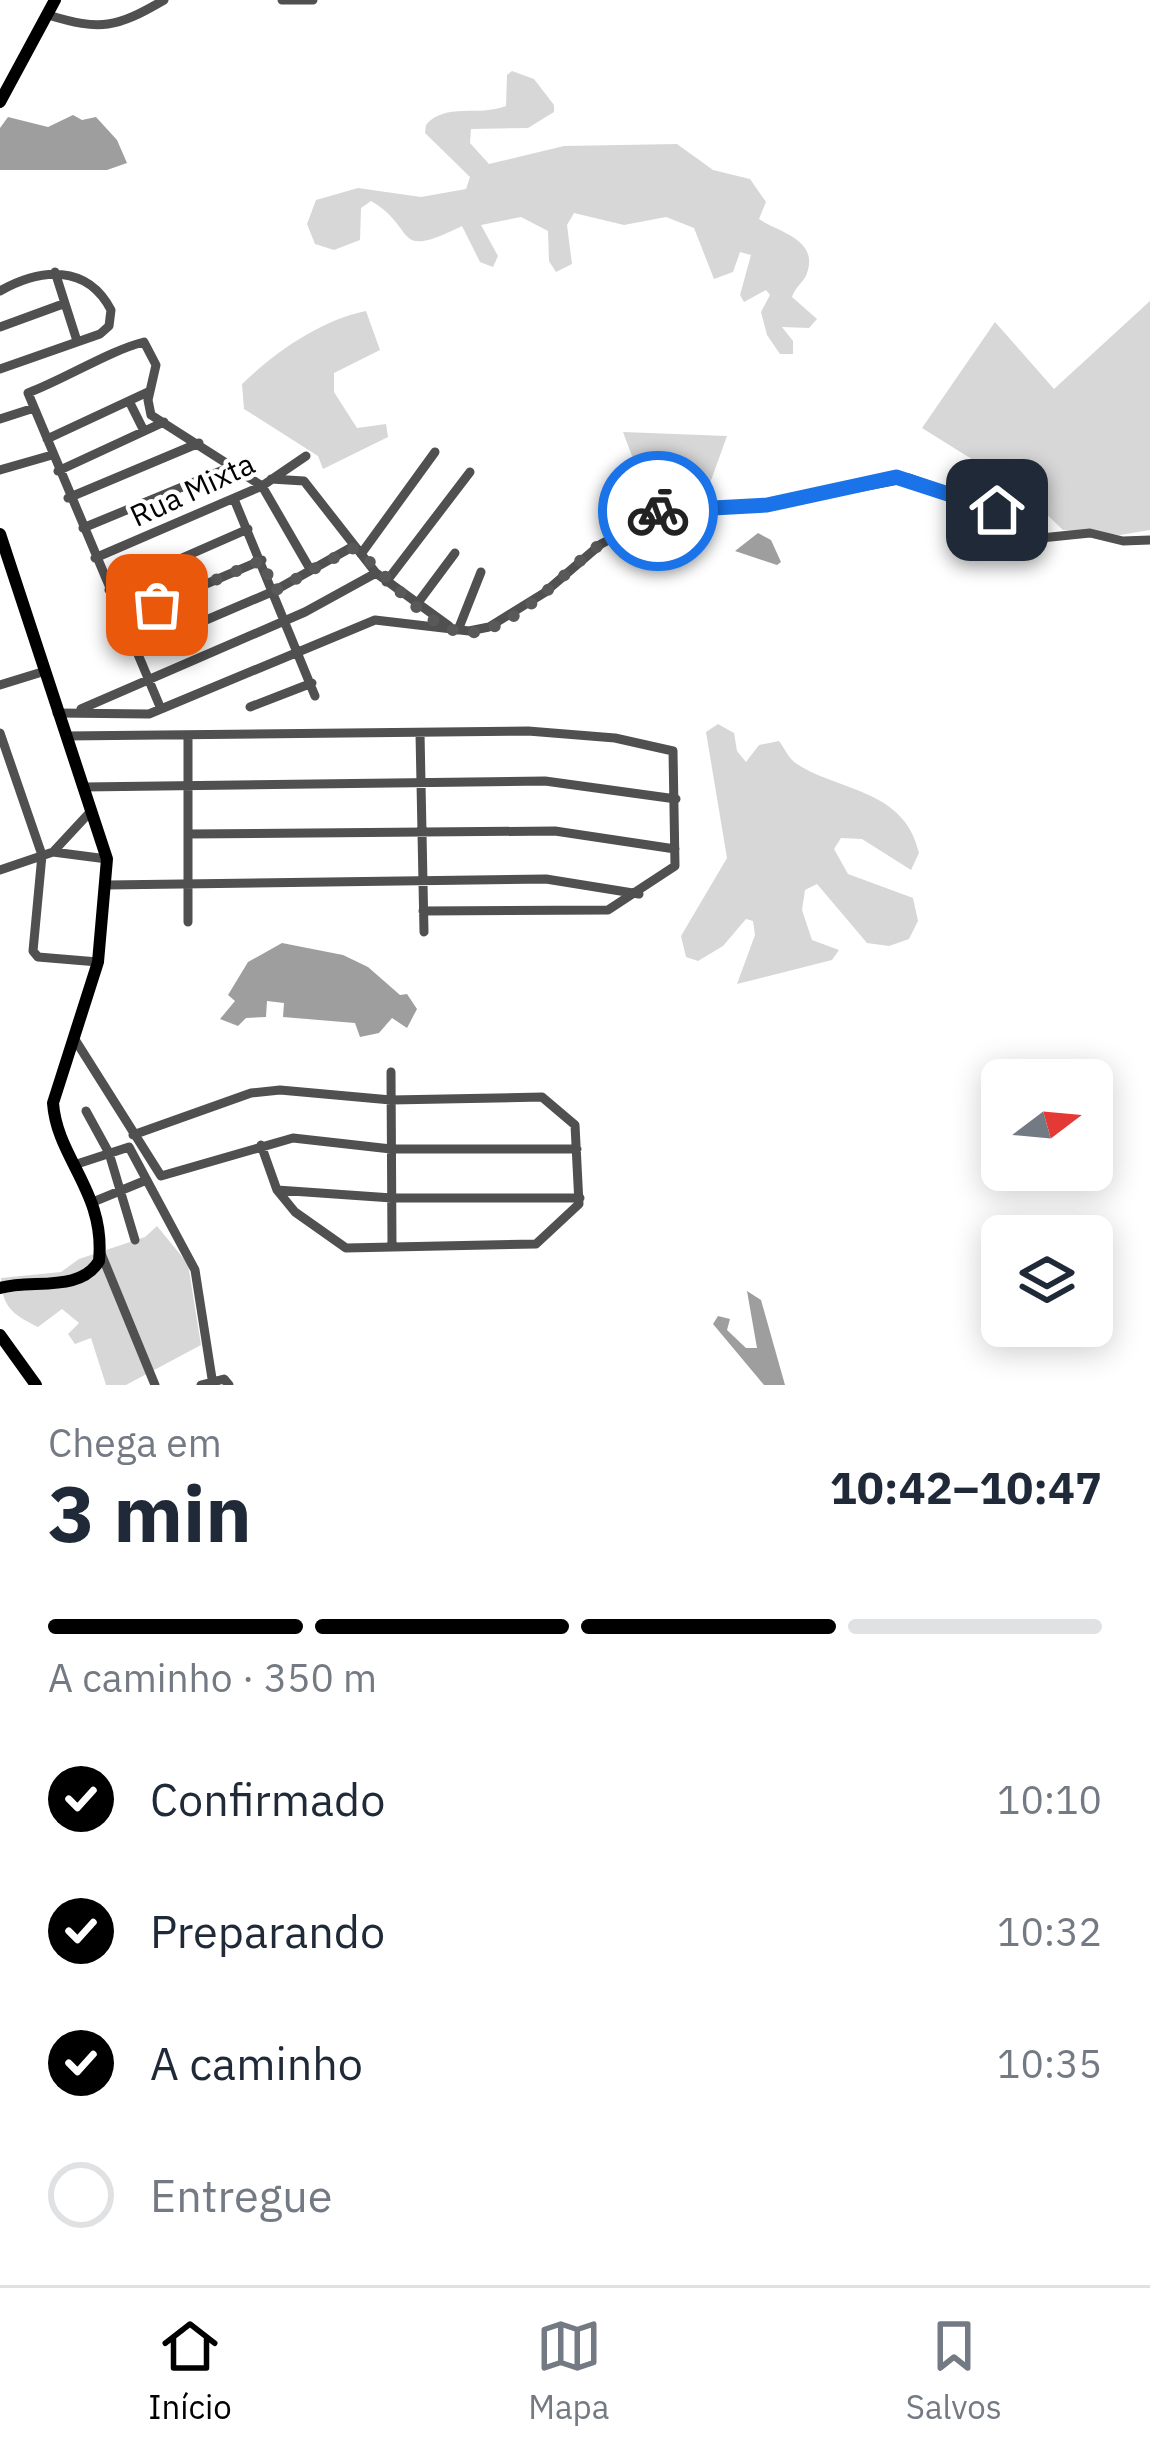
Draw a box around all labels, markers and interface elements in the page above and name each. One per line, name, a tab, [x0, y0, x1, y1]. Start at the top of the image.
street label: Rua Mixta	[124, 443, 260, 535]
courier	[598, 451, 718, 571]
pin	[946, 459, 1048, 561]
icon: home	[964, 477, 1030, 543]
icon: bike	[625, 478, 691, 544]
pin	[106, 554, 208, 656]
icon: bag	[124, 572, 190, 638]
north arrow	[981, 1059, 1113, 1191]
map controls	[981, 1059, 1113, 1347]
button: layers	[981, 1215, 1113, 1347]
text: Chega em	[48, 1417, 222, 1468]
text: 10:42–10:47	[830, 1458, 1102, 1516]
text: 3 min	[48, 1462, 252, 1563]
text: A caminho · 350 m	[48, 1652, 377, 1703]
icon: check	[48, 1766, 114, 1832]
text: Confirmado	[150, 1770, 385, 1828]
text: 10:10	[997, 1774, 1102, 1825]
icon: check	[48, 1898, 114, 1964]
text: Preparando	[150, 1902, 385, 1960]
text: 10:32	[997, 1906, 1102, 1957]
icon: check	[48, 2030, 114, 2096]
text: A caminho	[150, 2034, 363, 2092]
text: 10:35	[997, 2038, 1102, 2089]
text: Entregue	[150, 2166, 332, 2224]
tab: Início	[148, 2313, 232, 2428]
tab: Mapa	[528, 2313, 609, 2428]
tab: Salvos	[906, 2313, 1002, 2428]

